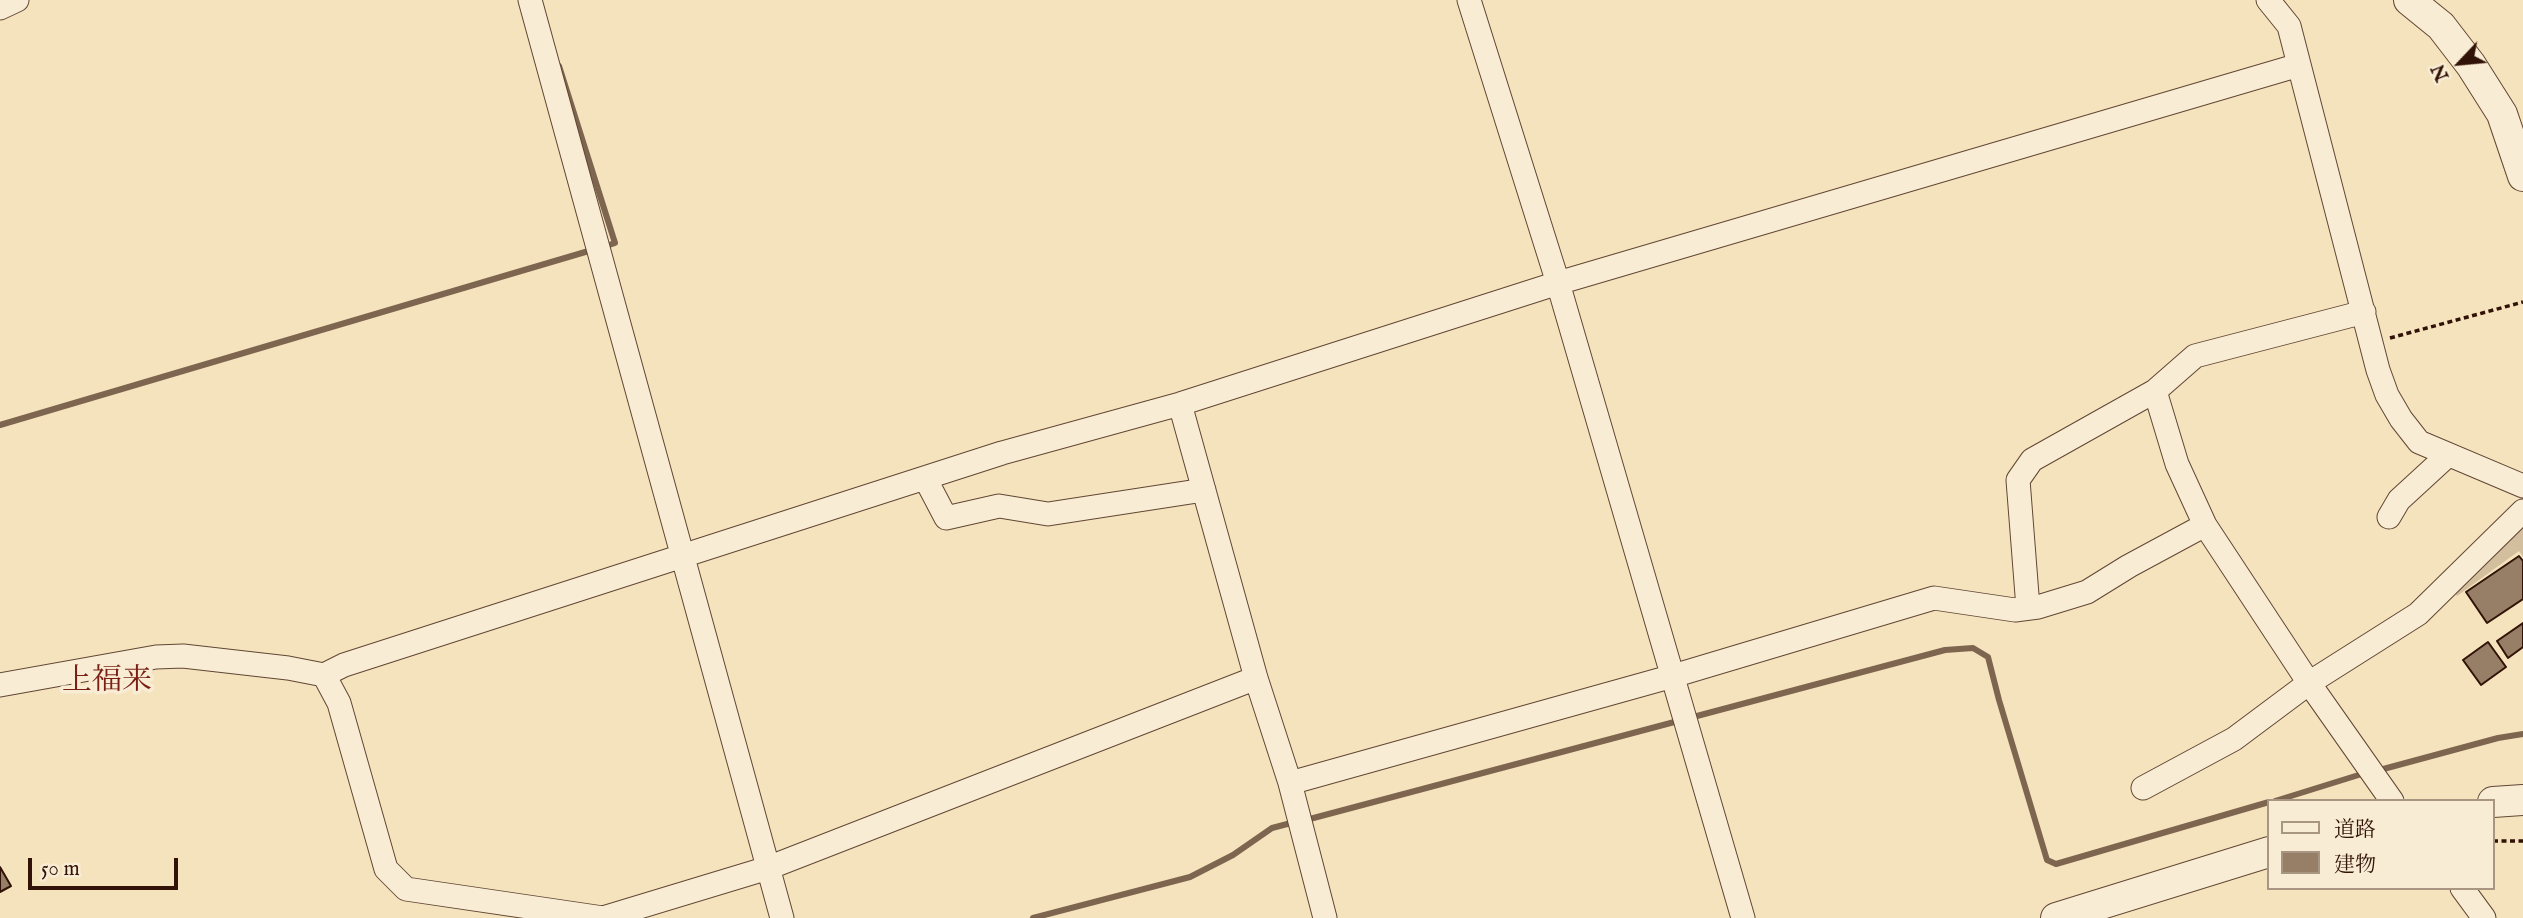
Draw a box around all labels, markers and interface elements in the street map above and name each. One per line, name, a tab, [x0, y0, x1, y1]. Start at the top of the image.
north arrow	[2425, 28, 2495, 98]
text: N	[2427, 60, 2456, 85]
district label: 上福来	[62, 665, 152, 701]
legend	[2268, 799, 2495, 890]
text: 道路	[2334, 817, 2376, 844]
scale bar	[32, 844, 182, 888]
text: 建物	[2334, 852, 2376, 879]
text: 50 m	[41, 856, 80, 883]

